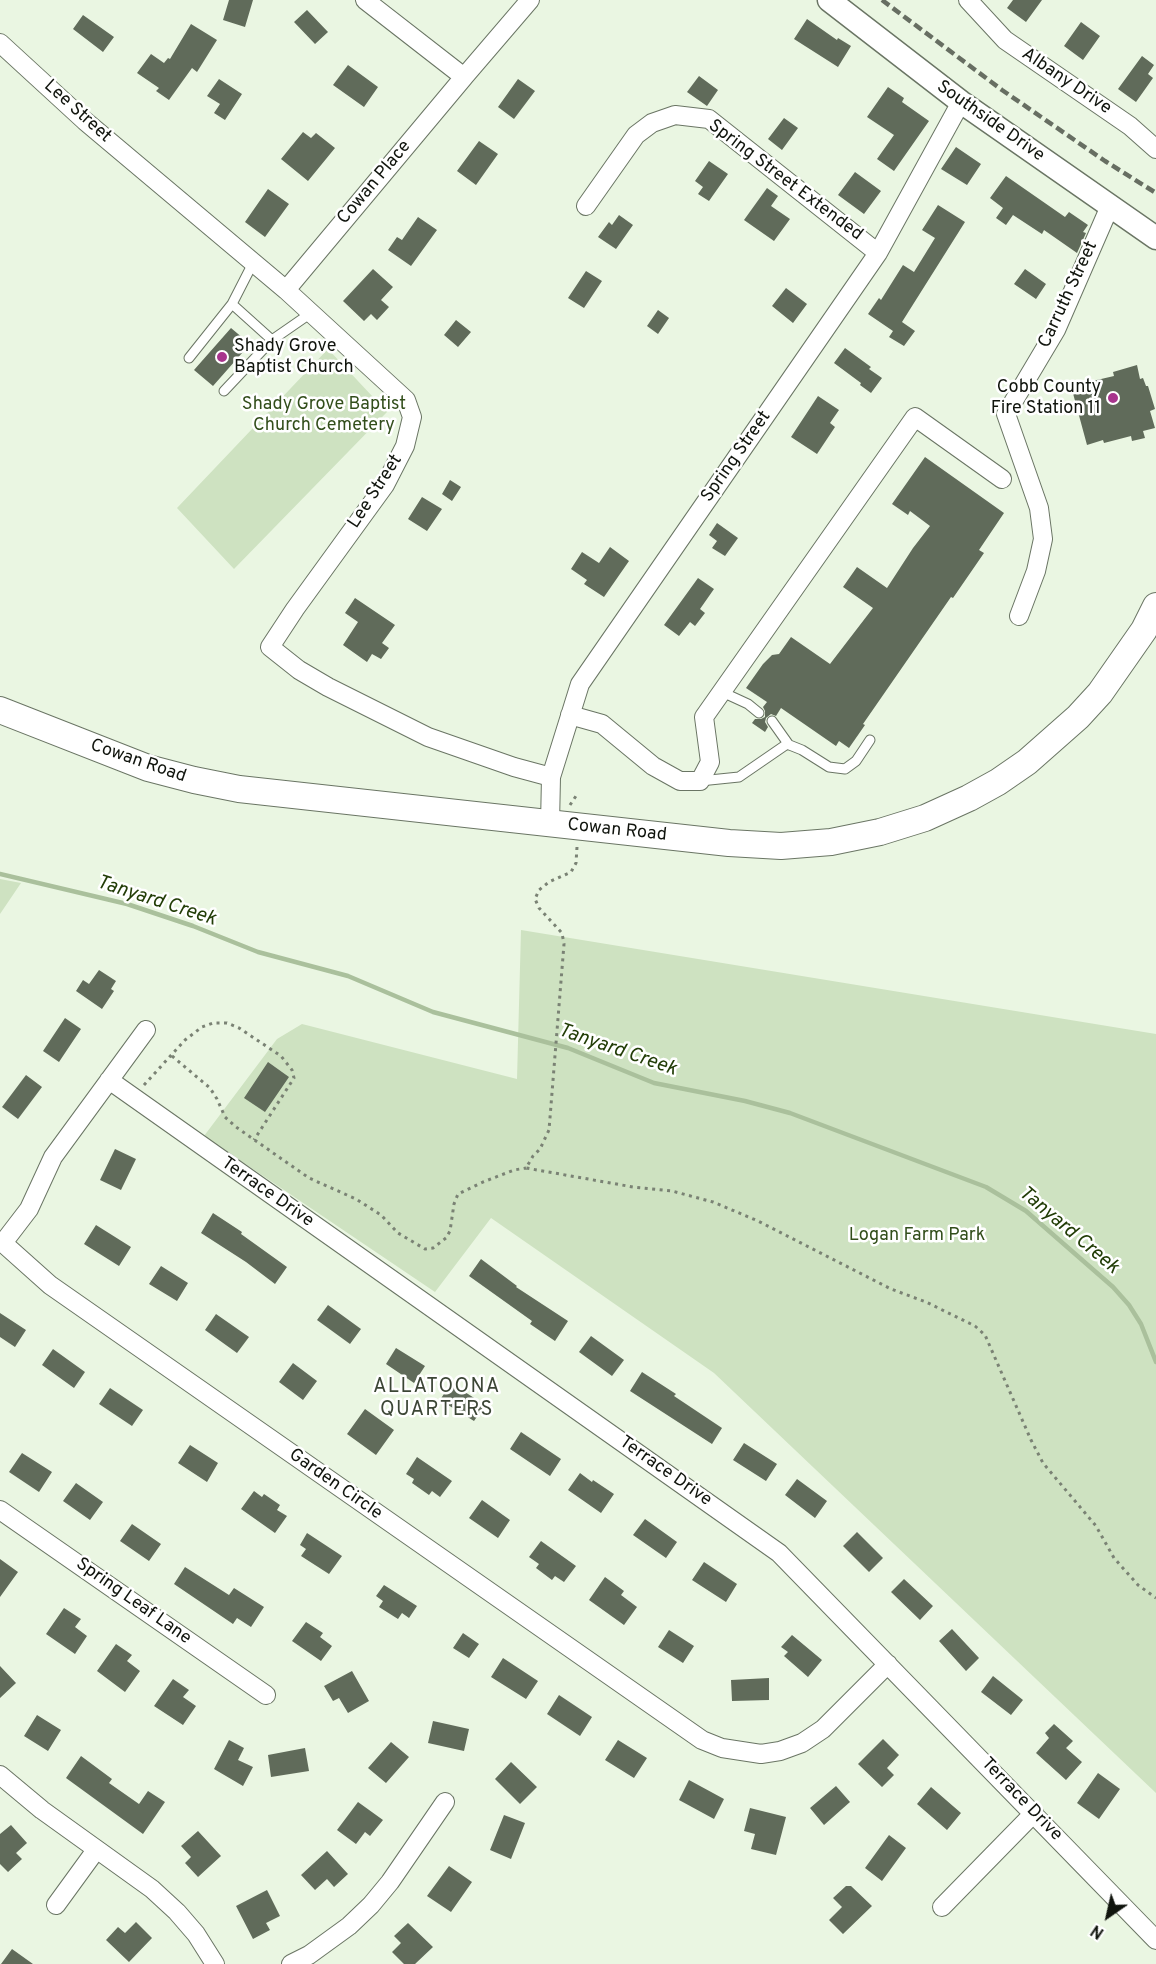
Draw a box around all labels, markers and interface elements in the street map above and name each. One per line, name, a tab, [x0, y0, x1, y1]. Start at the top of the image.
street label: Albany Drive	[1017, 44, 1115, 120]
street label: Lee Street	[39, 76, 115, 148]
street label: Southside Drive	[932, 77, 1048, 167]
street label: Spring Street Extended	[703, 116, 867, 246]
street label: Cowan Place	[334, 137, 416, 229]
street label: Carruth Street	[1035, 238, 1103, 352]
place label: Shady Grove Baptist Church	[234, 336, 354, 378]
marker: Shady Grove Baptist Church	[215, 350, 229, 364]
place label: Cobb County Fire Station 11	[991, 377, 1101, 420]
marker: Cobb County Fire Station 11	[1106, 391, 1120, 405]
park label: Shady Grove Baptist Church Cemetery	[242, 394, 406, 436]
street label: Spring Street	[698, 407, 776, 507]
street label: Lee Street	[344, 451, 408, 533]
street label: Cowan Road	[87, 736, 189, 788]
street label: Cowan Road	[566, 815, 668, 847]
water label: Tanyard Creek	[93, 871, 219, 933]
water label: Tanyard Creek	[555, 1019, 679, 1083]
street label: Terrace Drive	[217, 1153, 317, 1233]
water label: Tanyard Creek	[1013, 1182, 1123, 1280]
park label: Logan Farm Park	[849, 1225, 985, 1247]
district label: ALLATOONA QUARTERS	[373, 1376, 501, 1423]
street label: Terrace Drive	[615, 1432, 715, 1512]
street label: Garden Circle	[284, 1445, 386, 1525]
street label: Spring Leaf Lane	[71, 1554, 195, 1650]
street label: Terrace Drive	[976, 1754, 1066, 1846]
north arrow	[1078, 1886, 1138, 1946]
text: N	[1088, 1919, 1108, 1942]

